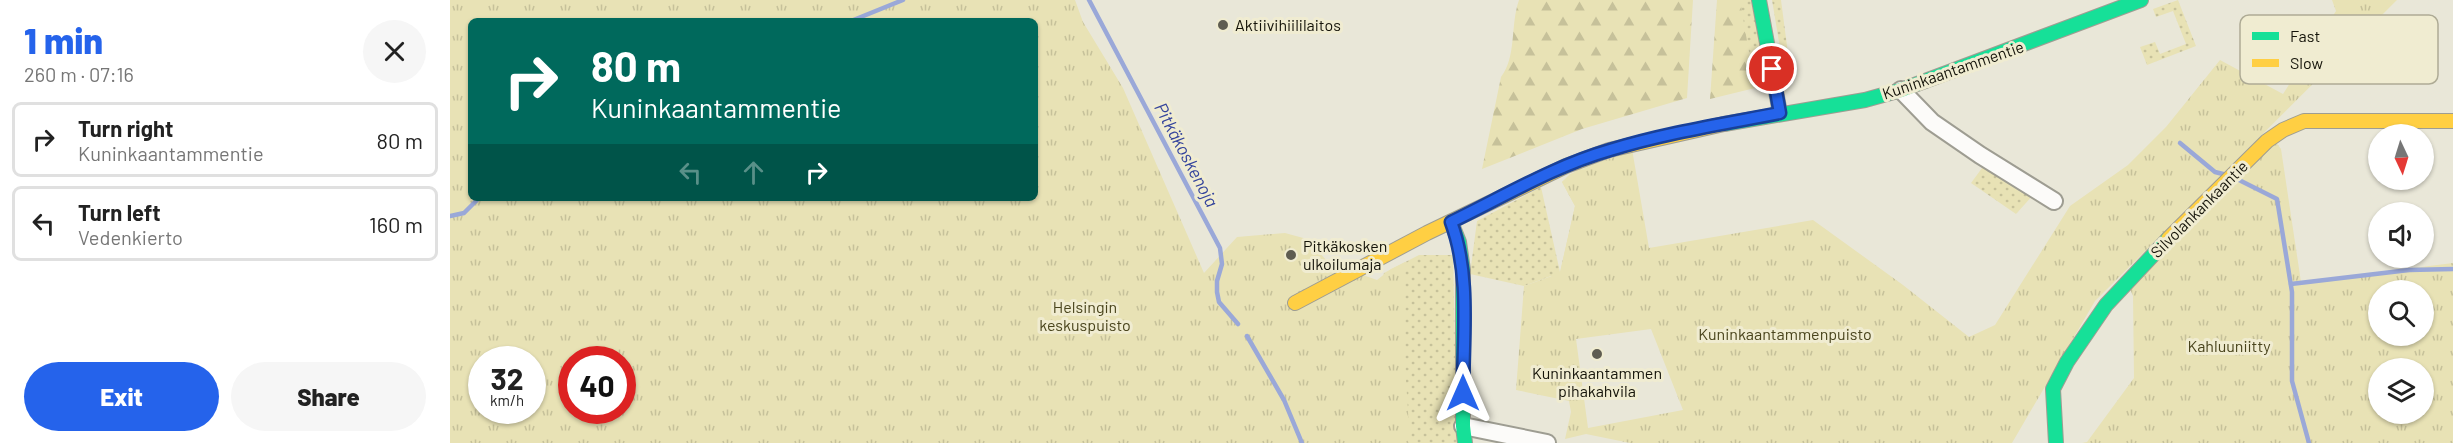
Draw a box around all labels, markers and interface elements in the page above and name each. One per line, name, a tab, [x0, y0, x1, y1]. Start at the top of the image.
place label: Aktiivihiililaitos	[1235, 15, 1341, 34]
legend	[2240, 15, 2438, 84]
text: 1 min	[24, 18, 103, 61]
marker: Aktiivihiililaitos	[1216, 18, 1230, 32]
button: close	[363, 20, 426, 83]
text: Fast	[2290, 26, 2320, 45]
street label: Kuninkaantammentie	[1880, 36, 2026, 103]
text: 80 m	[591, 40, 681, 90]
icon: right	[492, 42, 570, 120]
pin	[1746, 43, 1797, 94]
icon: arrive	[1755, 52, 1788, 85]
text: Slow	[2290, 53, 2323, 72]
text: 260 m · 07:16	[24, 62, 134, 86]
text: Kuninkaantammentie	[591, 91, 842, 123]
water label: Pitkäkoskenoja	[1150, 98, 1224, 211]
text: Turn right	[78, 115, 173, 141]
icon: right	[27, 123, 60, 156]
north arrow	[2368, 124, 2434, 190]
map controls	[2368, 124, 2434, 424]
text: 80 m	[377, 127, 423, 153]
text: Kuninkaantammentie	[78, 141, 264, 165]
icon: left	[674, 156, 707, 189]
icon: ahead	[737, 156, 770, 189]
icon: right	[800, 156, 833, 189]
street label: Silvolankankaantie	[2146, 156, 2251, 261]
text: Turn left	[78, 199, 161, 225]
button: sound	[2368, 202, 2434, 268]
icon: left	[27, 207, 60, 240]
text: 160 m	[369, 211, 423, 237]
text: Vedenkierto	[78, 225, 183, 249]
place label: Pitkäkosken ulkoilumaja	[1303, 236, 1387, 273]
marker: Pitkäkosken ulkoilumaja	[1284, 248, 1298, 262]
button: search	[2368, 280, 2434, 346]
park label: Helsingin keskuspuisto	[1039, 297, 1131, 334]
park label: Kuninkaantammenpuisto	[1698, 324, 1872, 343]
park label: Kahluuniitty	[2187, 336, 2271, 355]
speed limit sign: 40	[558, 346, 636, 424]
marker: Kuninkaantammen pihakahvila	[1590, 347, 1604, 361]
button: layers	[2368, 358, 2434, 424]
text: 32	[491, 360, 524, 396]
position arrow	[1431, 361, 1495, 425]
button: Exit	[24, 362, 219, 431]
button: Share	[231, 362, 426, 431]
place label: Kuninkaantammen pihakahvila	[1532, 363, 1662, 400]
text: km/h	[490, 391, 524, 409]

